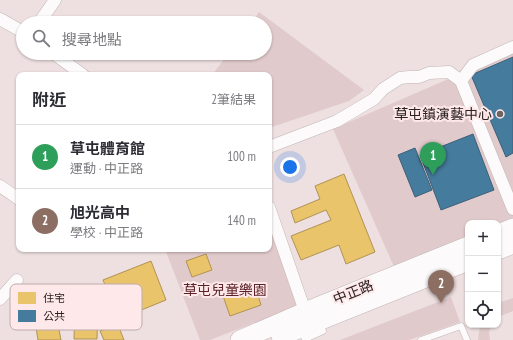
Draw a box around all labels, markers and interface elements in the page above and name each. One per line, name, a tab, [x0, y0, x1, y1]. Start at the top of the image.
search box	[16, 16, 272, 60]
icon: search	[30, 27, 52, 49]
text: 搜尋地點	[62, 30, 122, 49]
text: 附近	[32, 89, 66, 111]
text: 2筆結果	[211, 91, 256, 108]
place label: 草屯鎮演藝中心	[394, 105, 492, 123]
marker: 草屯鎮演藝中心	[495, 109, 505, 119]
text: 草屯體育館	[70, 139, 145, 158]
pin: 1	[420, 142, 446, 175]
text: 1	[42, 148, 48, 165]
text: 100 m	[227, 148, 256, 165]
your location	[280, 157, 300, 177]
text: 運動 · 中正路	[70, 160, 143, 177]
text: 旭光高中	[70, 203, 130, 222]
text: 2	[42, 212, 48, 229]
text: 140 m	[227, 212, 256, 229]
map controls	[465, 220, 501, 328]
button: +	[465, 220, 501, 256]
text: 學校 · 中正路	[70, 224, 143, 241]
button: −	[465, 256, 501, 292]
pin: 2	[428, 270, 454, 303]
street label: 中正路	[330, 276, 376, 308]
park label: 草屯兒童樂園	[183, 281, 267, 299]
legend	[10, 284, 142, 330]
text: 住宅	[43, 291, 65, 305]
button: locate	[465, 292, 501, 328]
text: 公共	[43, 309, 65, 323]

